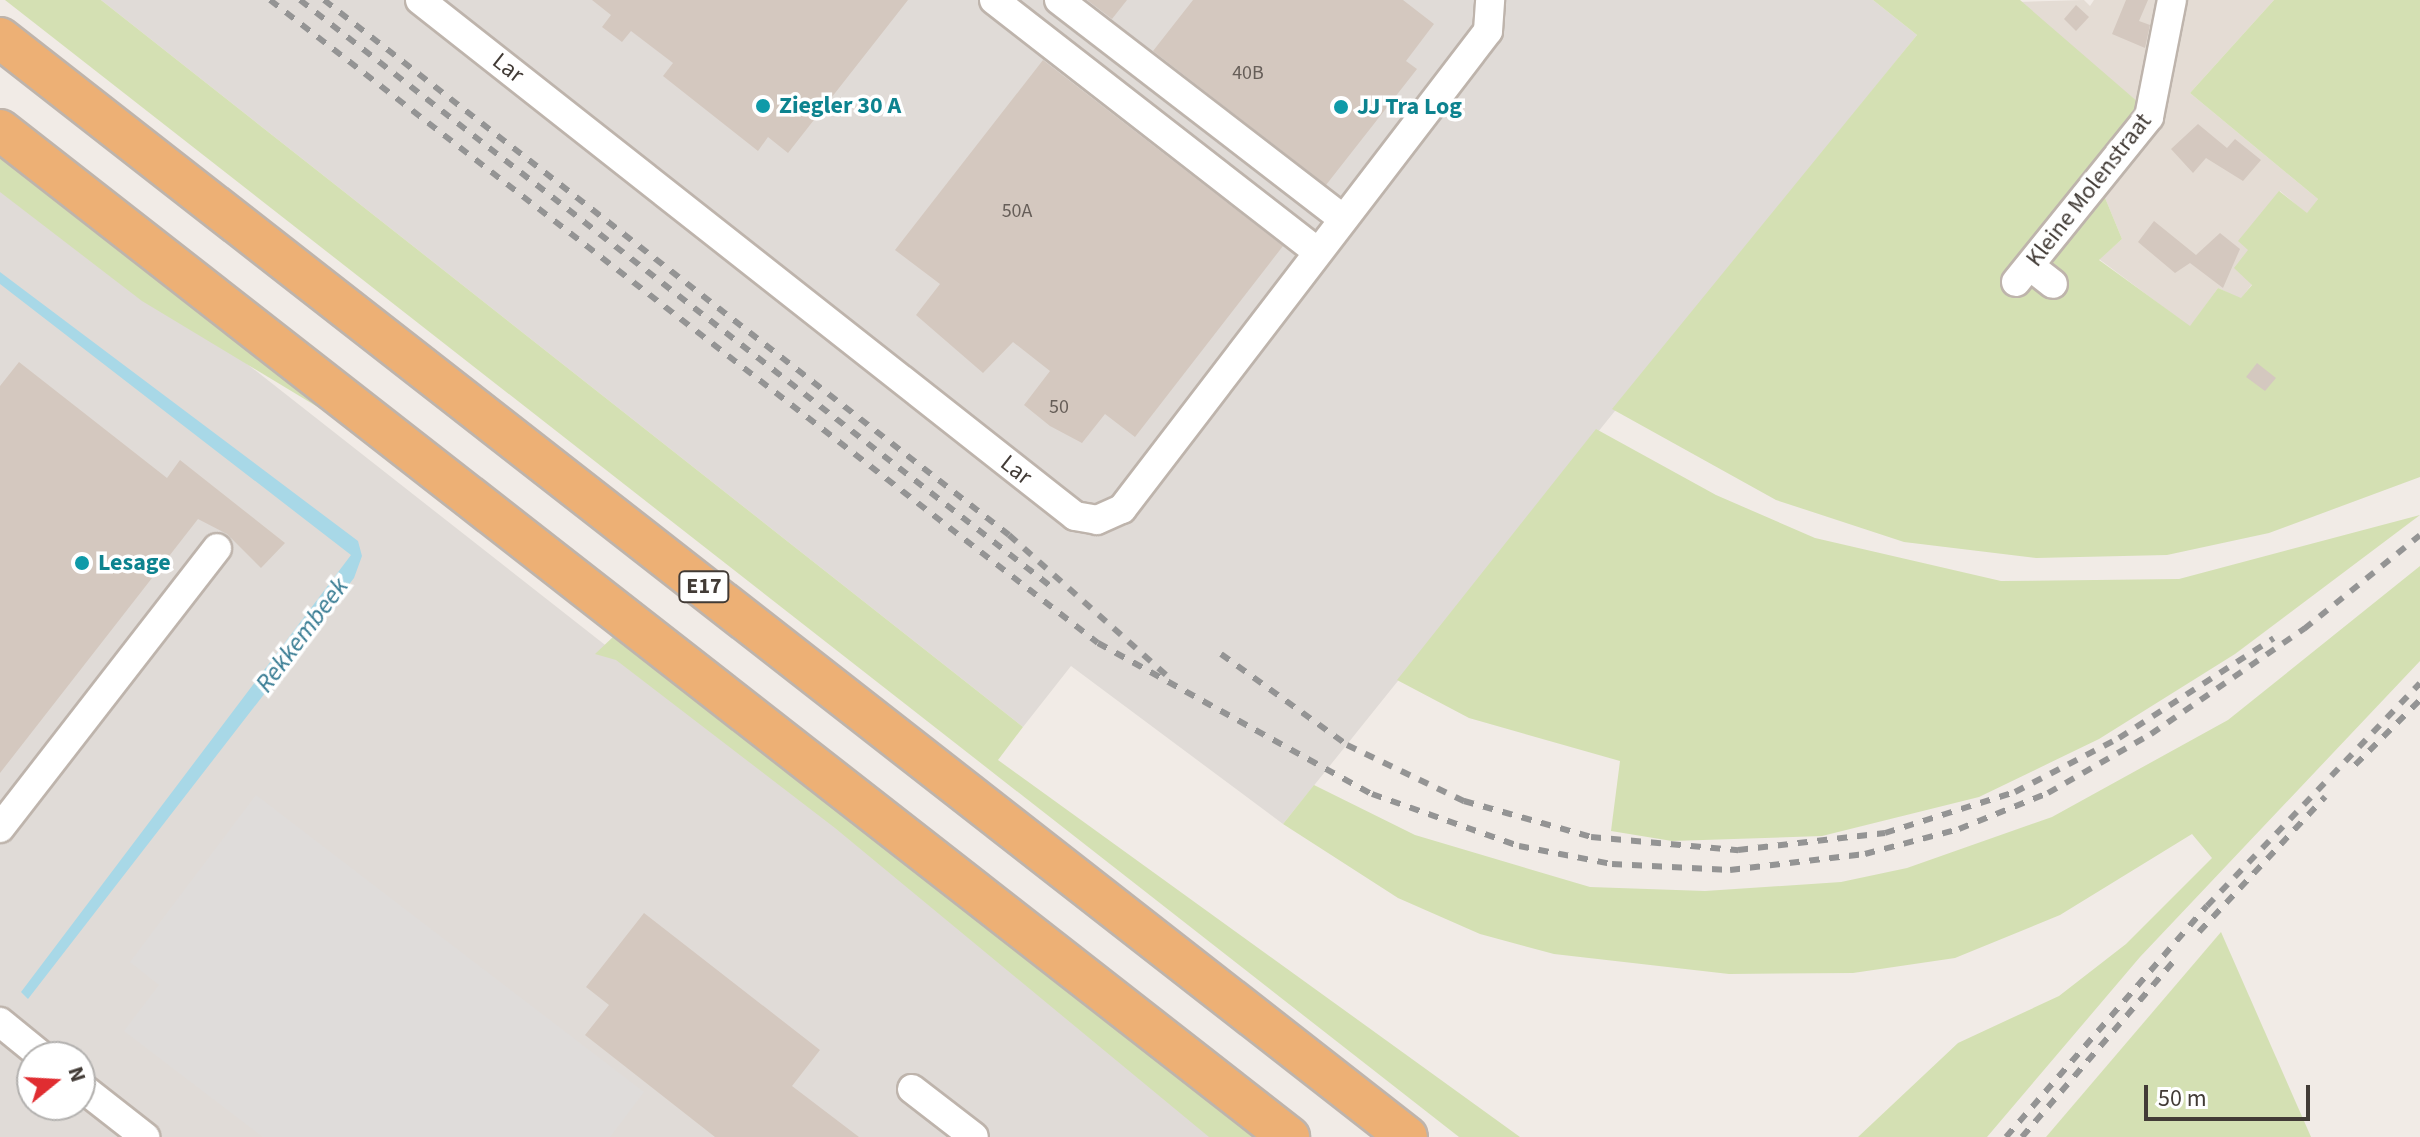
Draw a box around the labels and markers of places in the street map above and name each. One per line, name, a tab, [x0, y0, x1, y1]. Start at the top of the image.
place label: Ziegler 30 A	[779, 92, 901, 120]
place label: JJ Tra Log	[1357, 93, 1462, 121]
marker: Ziegler 30 A	[754, 97, 772, 115]
marker: JJ Tra Log	[1332, 98, 1350, 116]
place label: Lesage	[98, 549, 171, 577]
marker: Lesage	[73, 554, 91, 572]

